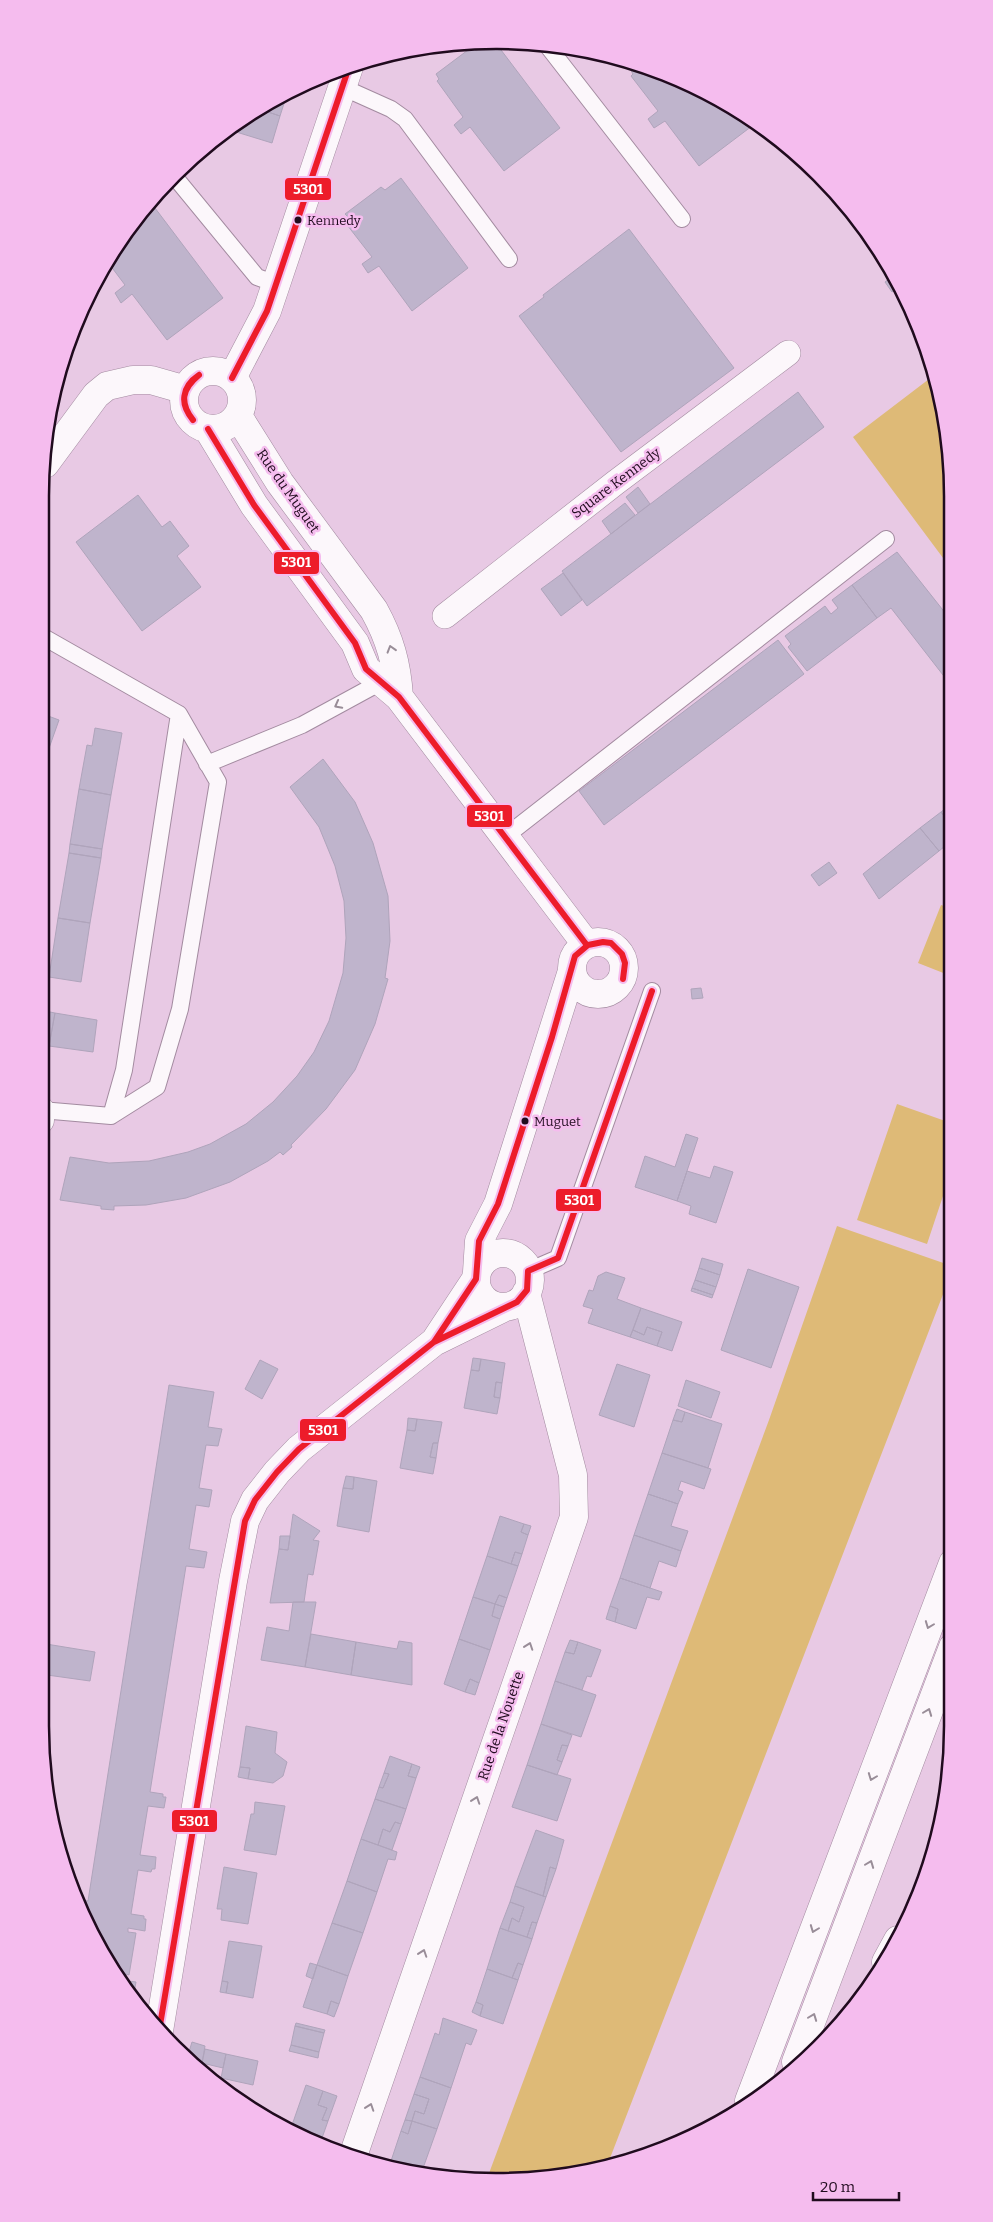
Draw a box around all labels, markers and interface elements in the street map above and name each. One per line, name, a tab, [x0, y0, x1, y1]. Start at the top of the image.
line badge: 5301	[284, 177, 332, 201]
text: 5301	[293, 181, 323, 198]
place label: Kennedy	[307, 213, 361, 228]
marker: Kennedy	[293, 215, 303, 225]
street label: Square Kennedy	[568, 444, 664, 522]
street label: Rue du Muguet	[253, 446, 323, 536]
line badge: 5301	[273, 551, 320, 575]
text: 5301	[281, 554, 311, 571]
one-way arrow	[387, 646, 397, 654]
one-way arrow	[334, 699, 343, 709]
line badge: 5301	[466, 804, 513, 828]
text: 5301	[474, 808, 504, 825]
place label: Muguet	[534, 1114, 581, 1129]
marker: Muguet	[520, 1116, 530, 1126]
line badge: 5301	[555, 1188, 602, 1212]
text: 5301	[564, 1192, 594, 1209]
line badge: 5301	[299, 1418, 347, 1442]
text: 5301	[308, 1422, 338, 1439]
one-way arrow	[925, 1620, 935, 1629]
one-way arrow	[523, 1642, 533, 1651]
street label: Rue de la Nouette	[474, 1669, 528, 1783]
one-way arrow	[922, 1709, 932, 1717]
one-way arrow	[868, 1772, 878, 1781]
one-way arrow	[470, 1796, 480, 1805]
line badge: 5301	[171, 1809, 218, 1833]
text: 5301	[179, 1813, 209, 1830]
one-way arrow	[864, 1861, 874, 1869]
one-way arrow	[810, 1924, 820, 1933]
one-way arrow	[417, 1950, 427, 1958]
one-way arrow	[807, 2013, 817, 2021]
one-way arrow	[364, 2103, 374, 2112]
scale bar	[813, 2170, 899, 2202]
text: 20 m	[820, 2178, 856, 2196]

